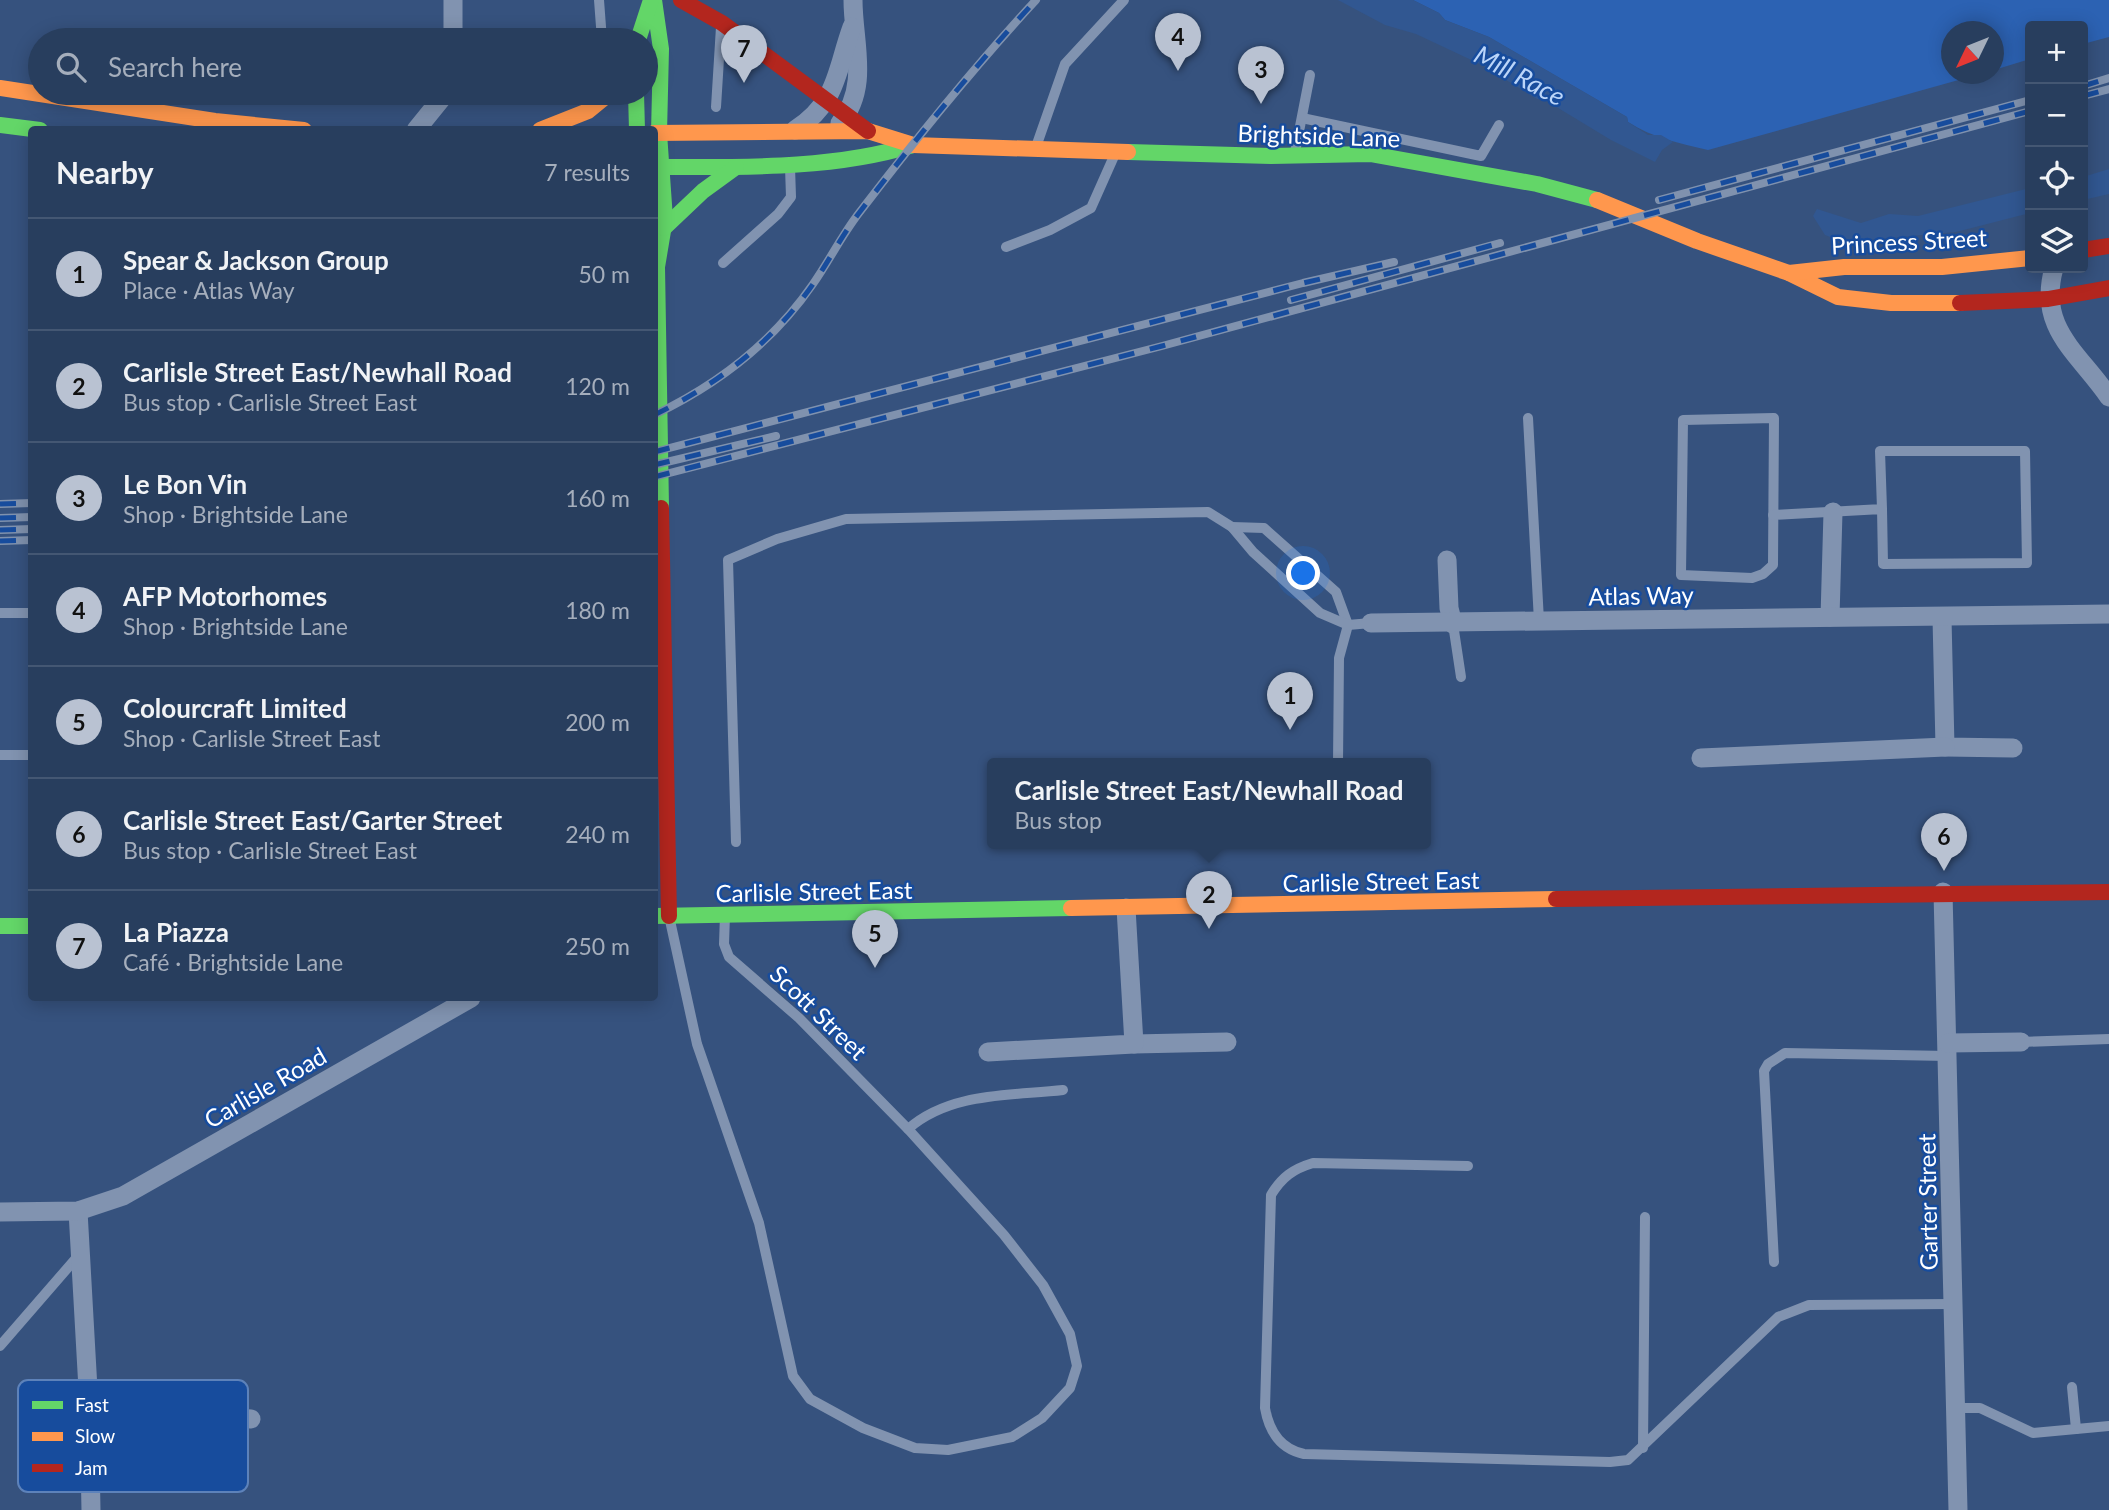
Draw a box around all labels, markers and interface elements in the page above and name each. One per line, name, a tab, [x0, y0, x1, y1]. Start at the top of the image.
pin: 4	[1155, 13, 1201, 71]
north arrow	[1941, 21, 2004, 84]
map controls	[2025, 21, 2088, 273]
button: +	[2025, 21, 2088, 84]
pin: 7	[721, 25, 767, 83]
search box	[28, 28, 658, 105]
water label: Mill Race	[1469, 38, 1571, 112]
pin: 3	[1238, 46, 1284, 104]
icon: search	[52, 48, 90, 86]
text: Search here	[108, 51, 242, 83]
button: −	[2025, 84, 2088, 147]
street label: Brightside Lane	[1237, 118, 1401, 152]
button: locate	[2025, 147, 2088, 210]
text: Nearby	[56, 154, 154, 190]
text: 7 results	[544, 158, 630, 186]
button: layers	[2025, 210, 2088, 273]
street label: Princess Street	[1830, 222, 1988, 260]
text: Spear & Jackson Group	[123, 244, 389, 276]
text: 1	[72, 260, 86, 288]
text: 50 m	[579, 260, 630, 288]
text: Place · Atlas Way	[123, 276, 295, 304]
text: Carlisle Street East/Newhall Road	[123, 356, 512, 388]
text: 2	[72, 372, 86, 400]
text: 120 m	[565, 372, 630, 400]
text: Bus stop · Carlisle Street East	[123, 388, 417, 416]
text: Le Bon Vin	[123, 468, 247, 500]
text: 3	[72, 484, 86, 512]
text: 160 m	[565, 484, 630, 512]
text: Shop · Brightside Lane	[123, 500, 348, 528]
your location	[1286, 556, 1320, 590]
text: AFP Motorhomes	[123, 580, 327, 612]
street label: Atlas Way	[1588, 580, 1695, 610]
text: 4	[72, 596, 86, 624]
text: 180 m	[565, 596, 630, 624]
text: Shop · Brightside Lane	[123, 612, 348, 640]
pin: 1	[1267, 672, 1313, 730]
text: Colourcraft Limited	[123, 692, 347, 724]
text: 5	[72, 708, 86, 736]
text: 200 m	[565, 708, 630, 736]
text: Shop · Carlisle Street East	[123, 724, 381, 752]
popup	[987, 758, 1431, 849]
text: Carlisle Street East/Newhall Road	[1015, 774, 1403, 806]
text: Carlisle Street East/Garter Street	[123, 804, 502, 836]
text: Bus stop	[1015, 806, 1102, 834]
pin: 6	[1921, 813, 1967, 871]
text: 6	[72, 820, 86, 848]
text: 240 m	[565, 820, 630, 848]
text: Bus stop · Carlisle Street East	[123, 836, 417, 864]
street label: Carlisle Street East	[1282, 865, 1480, 897]
pin: 2	[1186, 871, 1232, 929]
street label: Carlisle Street East	[715, 875, 913, 907]
pin: 5	[852, 910, 898, 968]
text: La Piazza	[123, 916, 229, 948]
text: 7	[72, 932, 86, 960]
text: 250 m	[565, 932, 630, 960]
text: Café · Brightside Lane	[123, 948, 343, 976]
street label: Scott Street	[765, 959, 874, 1066]
street label: Carlisle Road	[199, 1040, 331, 1134]
street label: Garter Street	[1911, 1133, 1943, 1271]
legend	[18, 1380, 248, 1492]
text: Fast	[75, 1393, 109, 1416]
text: Slow	[75, 1424, 115, 1447]
text: Jam	[75, 1456, 108, 1479]

